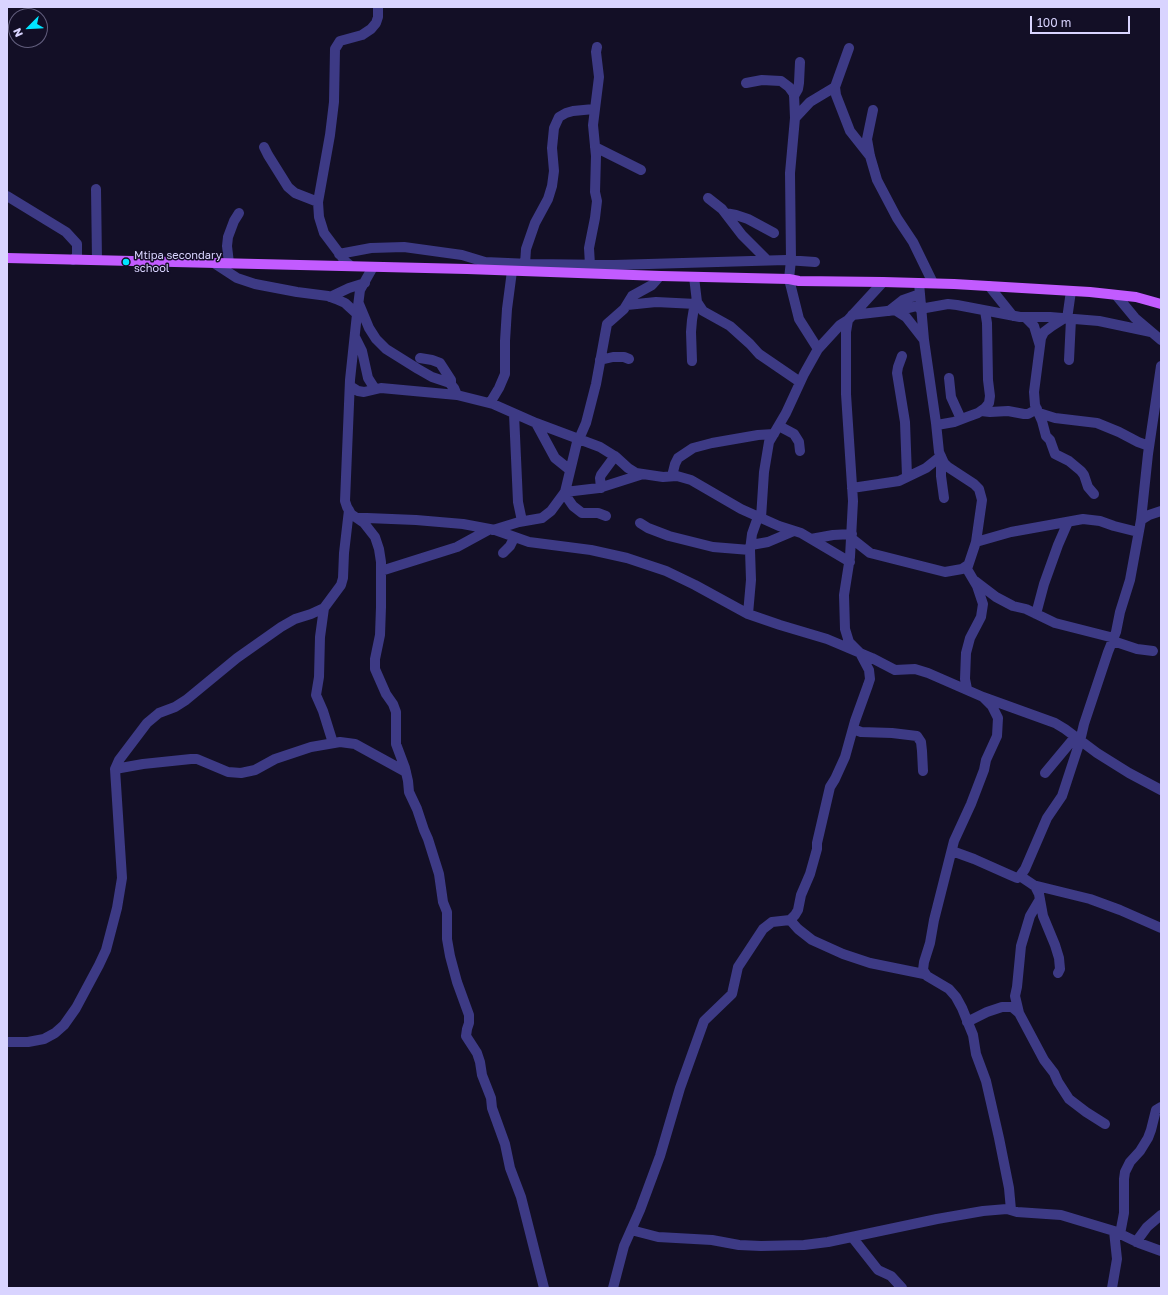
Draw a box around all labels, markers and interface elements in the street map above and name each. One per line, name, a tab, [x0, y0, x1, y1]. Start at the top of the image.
north arrow	[8, 8, 48, 48]
scale bar	[1032, 8, 1132, 34]
text: 100 m	[1037, 15, 1071, 30]
text: N	[10, 26, 25, 39]
place label: Mtipa secondary school	[134, 249, 222, 275]
marker: Mtipa secondary school	[121, 257, 131, 267]

